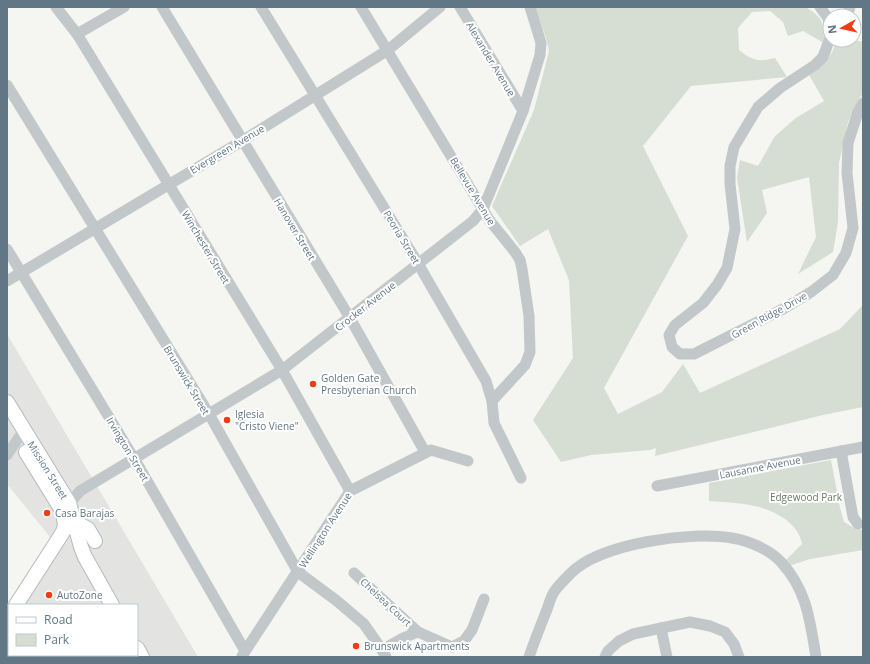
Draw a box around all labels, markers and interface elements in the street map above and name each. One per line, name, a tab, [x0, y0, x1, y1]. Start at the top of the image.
north arrow	[822, 8, 862, 48]
street label: Alexander Avenue	[463, 19, 519, 99]
text: N	[824, 24, 840, 35]
street label: Evergreen Avenue	[187, 121, 267, 177]
street label: Bellevue Avenue	[447, 154, 499, 228]
street label: Hanover Street	[271, 195, 319, 263]
street label: Winchester Street	[179, 208, 234, 287]
street label: Peoria Street	[380, 208, 424, 267]
street label: Crocker Avenue	[332, 278, 399, 334]
street label: Green Ridge Drive	[729, 288, 810, 342]
street label: Brunswick Street	[161, 343, 213, 418]
place label: Golden Gate Presbyterian Church	[321, 371, 416, 397]
marker: Golden Gate Presbyterian Church	[308, 379, 318, 389]
place label: Iglesia "Cristo Viene"	[235, 407, 299, 433]
street label: Irvington Street	[103, 414, 153, 484]
marker: Iglesia "Cristo Viene"	[222, 415, 232, 425]
street label: Mission Street	[25, 438, 72, 502]
street label: Lausanne Avenue	[718, 452, 802, 482]
street label: Wellington Avenue	[295, 489, 355, 570]
park label: Edgewood Park	[770, 490, 843, 504]
place label: Casa Barajas	[55, 506, 115, 520]
marker: Casa Barajas	[42, 508, 52, 518]
street label: Chelsea Court	[357, 575, 415, 630]
place label: AutoZone	[57, 588, 103, 602]
marker: AutoZone	[44, 590, 54, 600]
legend	[8, 604, 138, 656]
text: Road	[44, 611, 73, 628]
text: Park	[44, 631, 70, 648]
place label: Brunswick Apartments	[364, 639, 470, 653]
marker: Brunswick Apartments	[351, 641, 361, 651]

